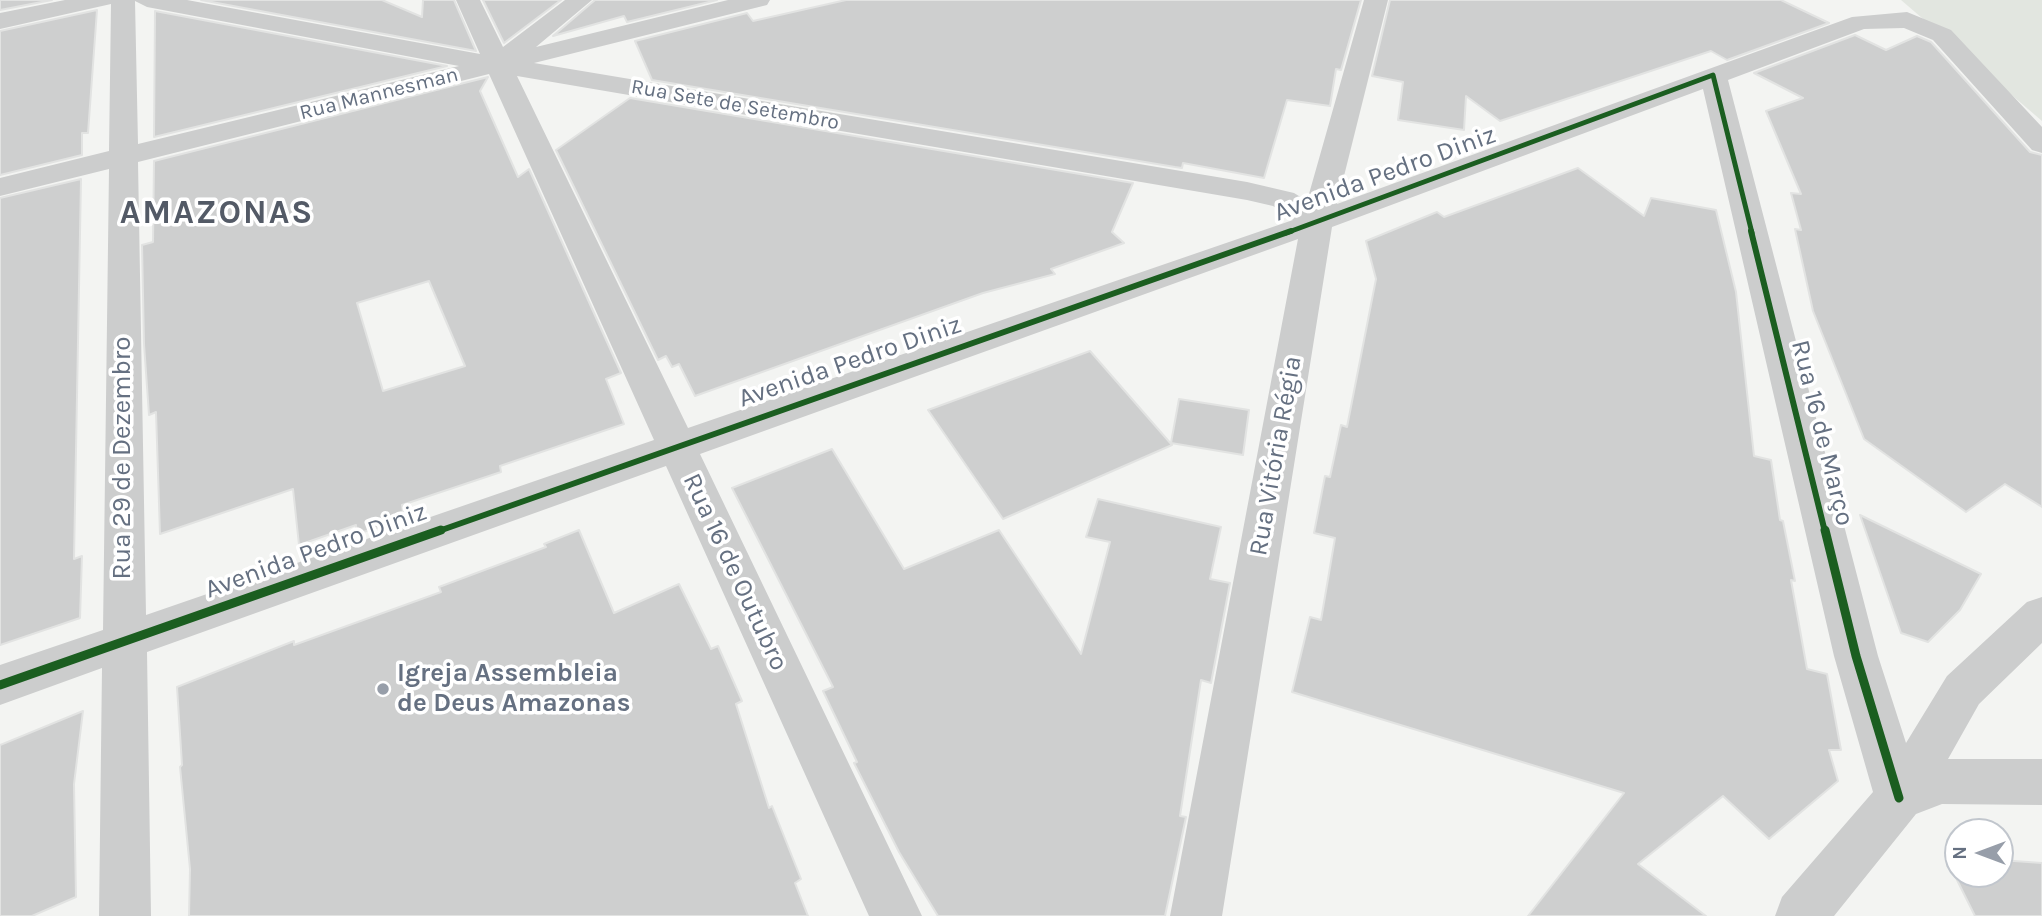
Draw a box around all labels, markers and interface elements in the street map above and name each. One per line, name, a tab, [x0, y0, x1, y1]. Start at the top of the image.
street label: Rua Mannesman	[297, 62, 461, 126]
street label: Rua Sete de Setembro	[629, 74, 841, 136]
street label: Avenida Pedro Diniz	[1270, 119, 1500, 229]
district label: AMAZONAS	[121, 194, 313, 234]
street label: Avenida Pedro Diniz	[734, 309, 966, 415]
street label: Rua 29 de Dezembro	[107, 337, 139, 579]
street label: Rua 16 de Março	[1784, 337, 1860, 529]
street label: Rua Vitória Régia	[1243, 354, 1309, 558]
street label: Rua 16 de Outubro	[676, 469, 794, 675]
street label: Avenida Pedro Diniz	[201, 496, 431, 606]
place label: Igreja Assembleia de Deus Amazonas	[397, 658, 630, 720]
marker: Igreja Assembleia de Deus Amazonas	[375, 681, 391, 697]
north arrow	[1944, 818, 2014, 888]
text: N	[1949, 846, 1971, 860]

